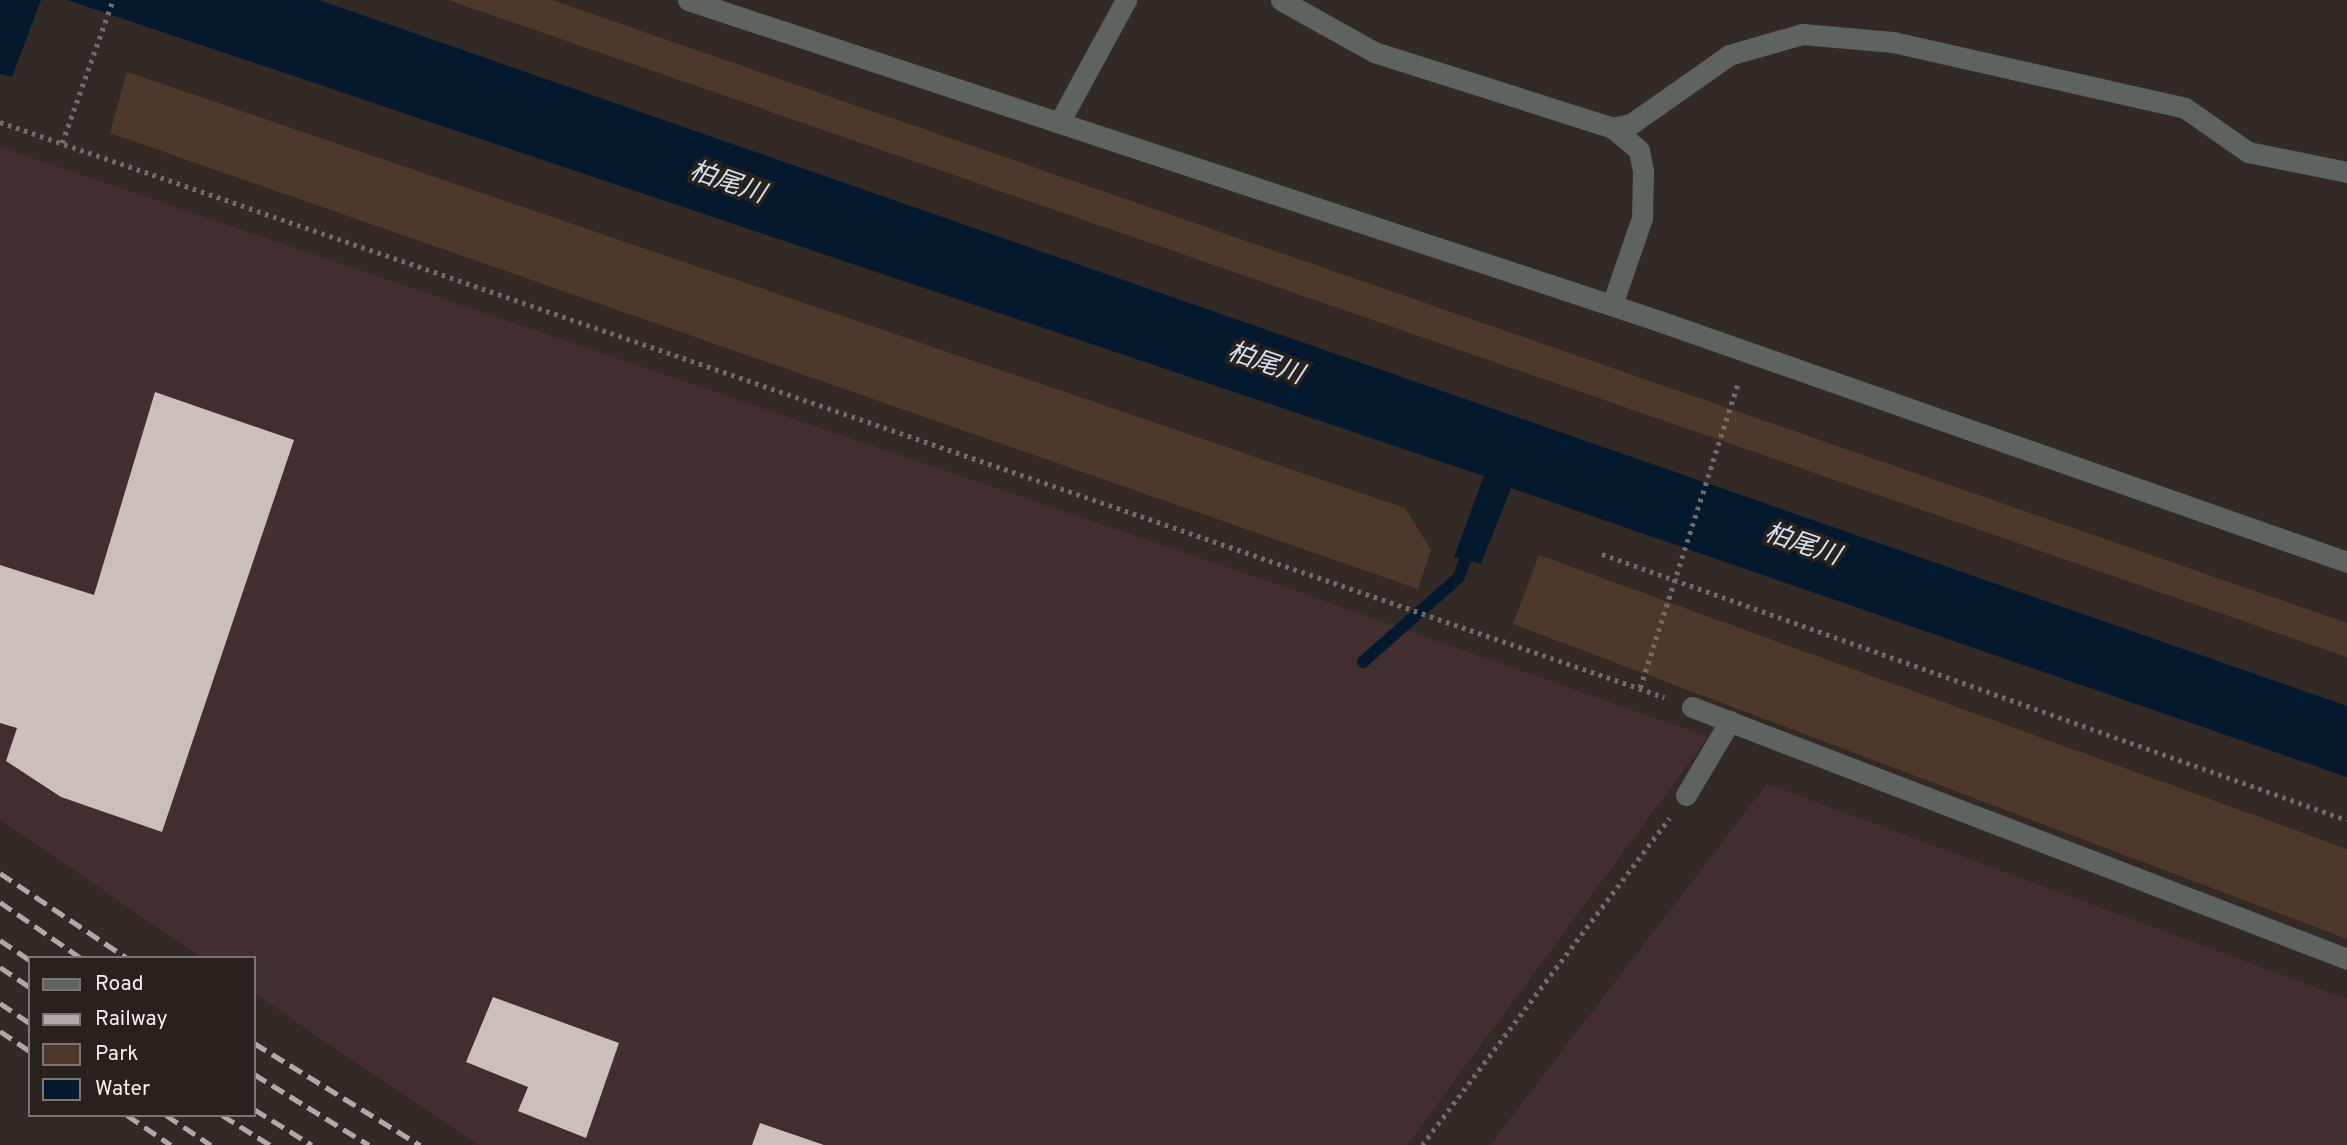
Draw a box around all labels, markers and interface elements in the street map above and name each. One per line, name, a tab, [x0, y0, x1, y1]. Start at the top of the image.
water label: 柏尾川	[685, 157, 769, 211]
water label: 柏尾川	[1223, 338, 1307, 392]
water label: 柏尾川	[1760, 519, 1844, 573]
legend	[28, 956, 256, 1117]
text: Road	[95, 971, 144, 998]
text: Railway	[95, 1006, 168, 1033]
text: Park	[95, 1041, 138, 1068]
text: Water	[95, 1076, 150, 1103]

